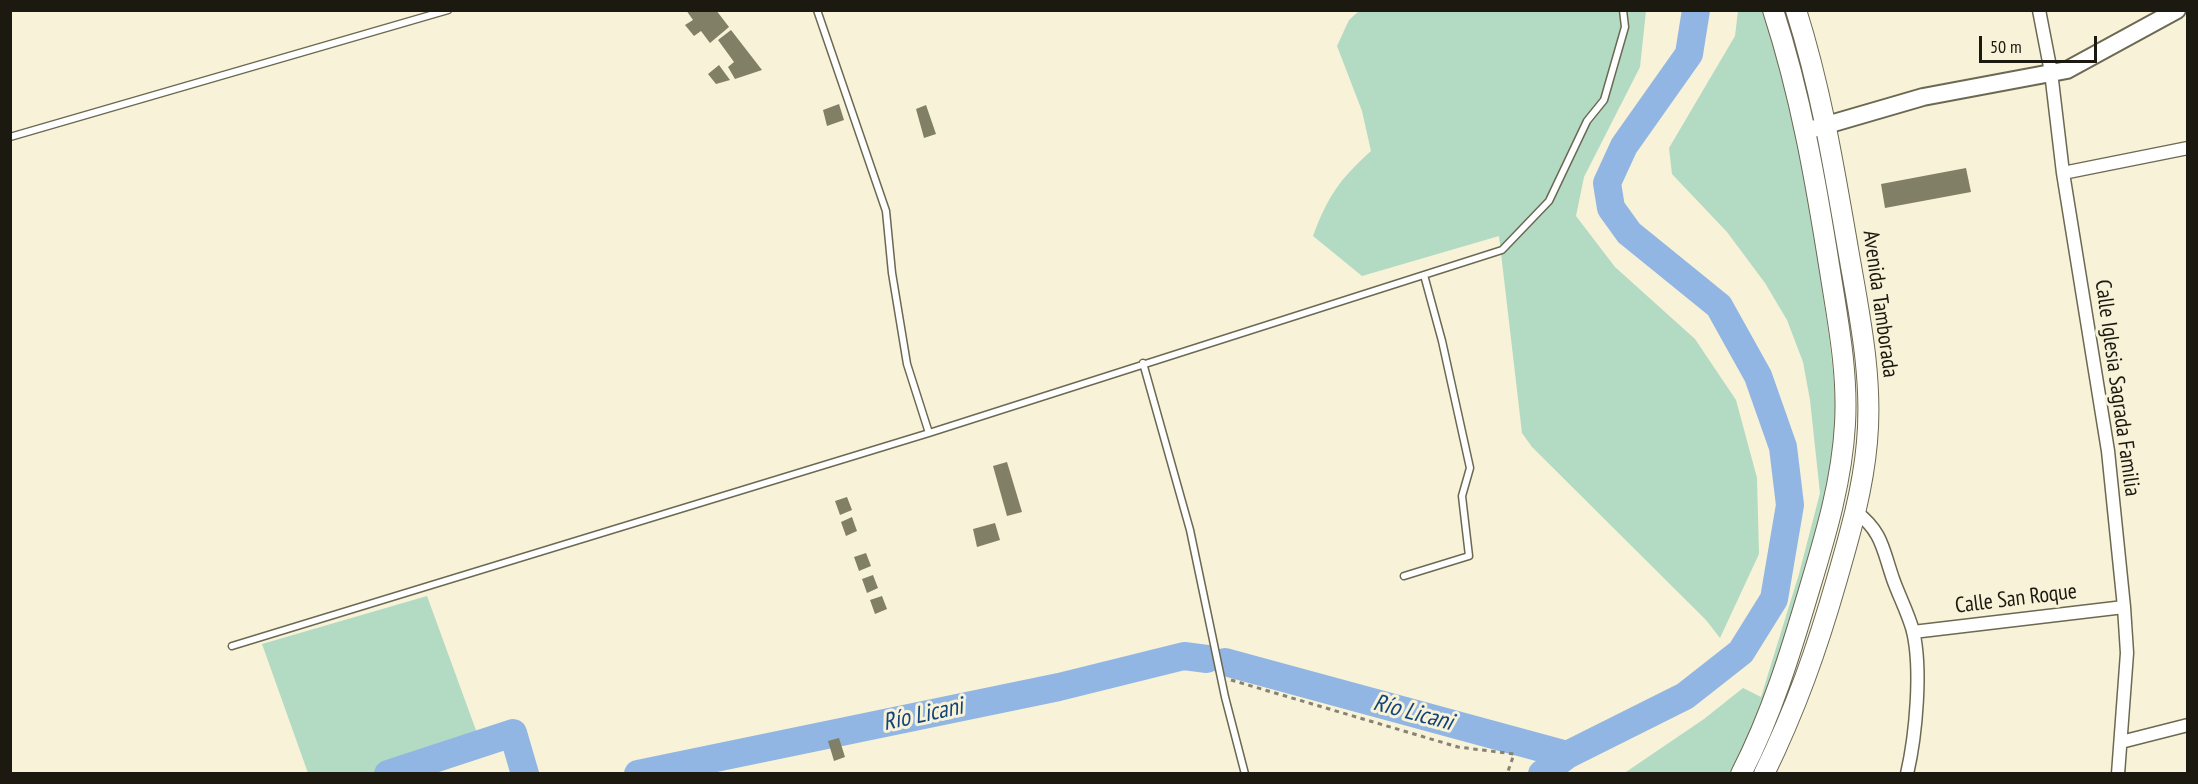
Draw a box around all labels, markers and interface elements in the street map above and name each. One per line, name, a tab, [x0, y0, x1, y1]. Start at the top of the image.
scale bar	[1982, 24, 2100, 62]
text: 50 m	[1990, 35, 2022, 58]
street label: Avenida Tamborada	[1857, 229, 1903, 379]
street label: Calle Iglesia Sagrada Familia	[2089, 278, 2145, 498]
street label: Calle San Roque	[1954, 578, 2078, 620]
water label: Río Licani	[1370, 689, 1456, 737]
water label: Río Licani	[880, 692, 966, 738]

